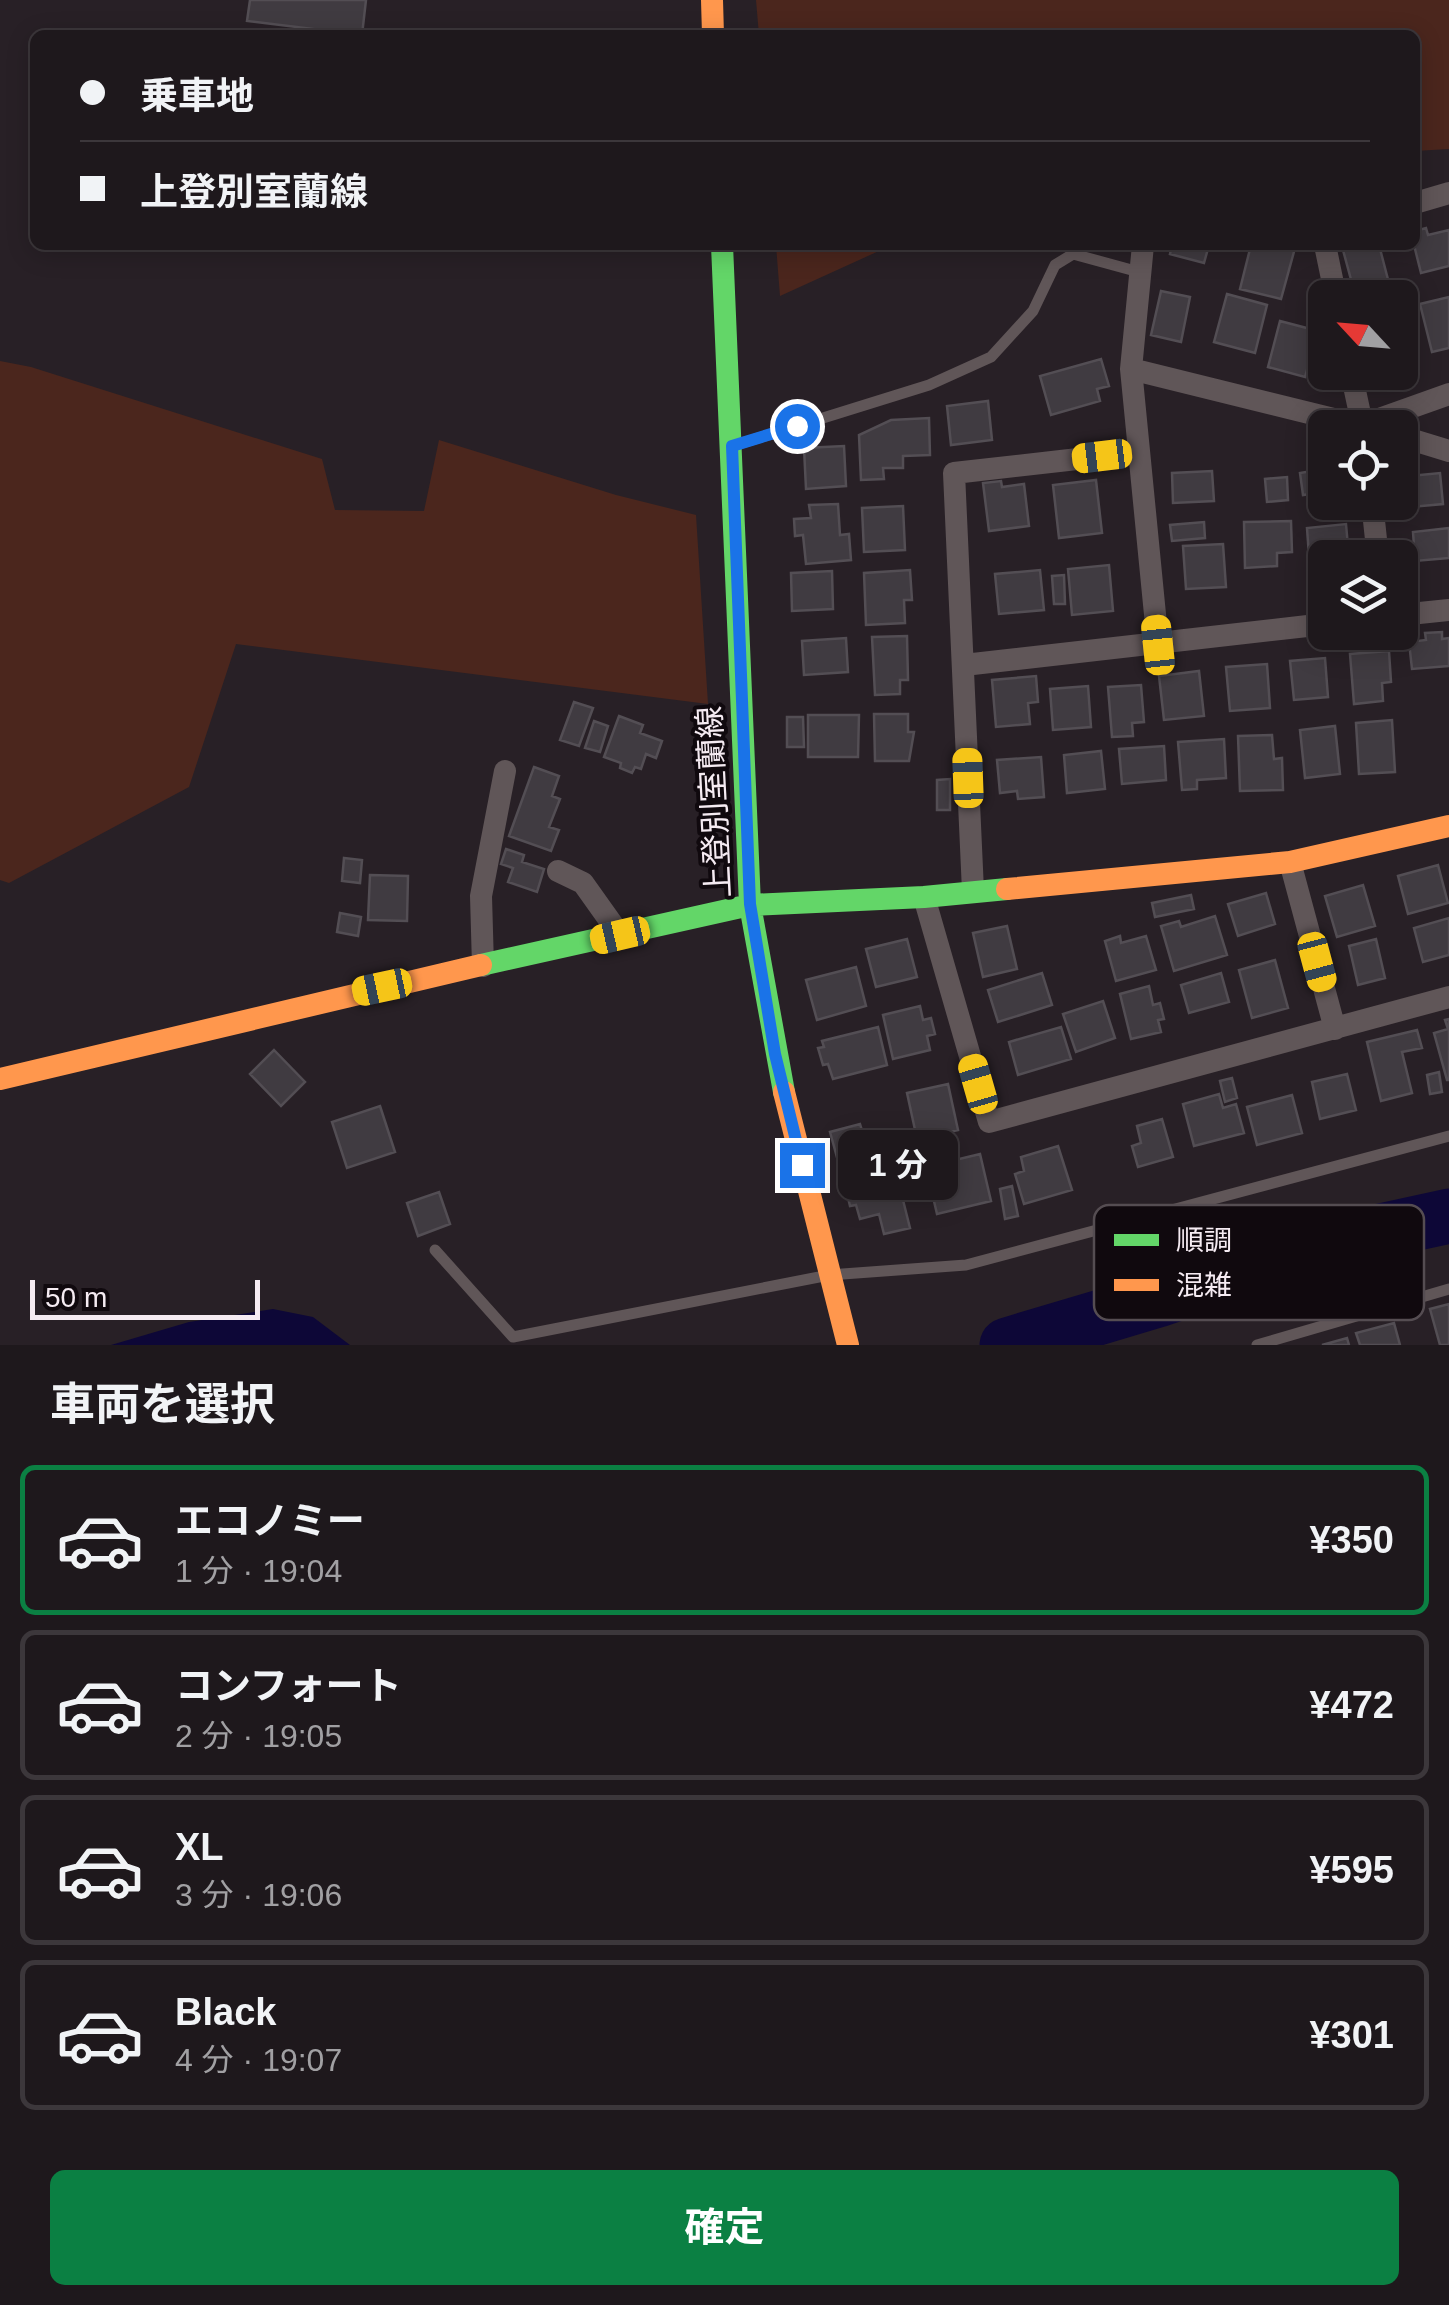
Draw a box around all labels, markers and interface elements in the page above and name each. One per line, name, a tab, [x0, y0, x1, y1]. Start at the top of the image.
text: 乗車地	[140, 75, 254, 117]
text: 上登別室蘭線	[140, 171, 368, 213]
north arrow	[1308, 280, 1418, 390]
map controls	[1308, 280, 1418, 650]
route start	[775, 404, 820, 449]
button: locate	[1308, 410, 1418, 520]
car	[1070, 437, 1134, 475]
button: layers	[1308, 540, 1418, 650]
car	[1140, 614, 1176, 676]
street label: 上登別室蘭線	[691, 705, 737, 899]
car	[952, 747, 984, 809]
car	[587, 914, 653, 956]
car	[1295, 929, 1339, 995]
car	[350, 966, 414, 1008]
car	[955, 1051, 1001, 1117]
callout: 1 分	[837, 1130, 957, 1200]
route end	[780, 1143, 825, 1188]
text: 1 分	[869, 1147, 927, 1183]
legend	[1094, 1205, 1424, 1320]
text: 順調	[1176, 1225, 1232, 1256]
text: 混雑	[1176, 1270, 1232, 1301]
scale bar	[30, 1275, 260, 1320]
text: 50 m	[45, 1282, 107, 1313]
text: 車両を選択	[50, 1379, 275, 1430]
icon: car	[55, 1495, 145, 1585]
text: エコノミー	[175, 1500, 365, 1542]
text: ¥350	[1309, 1519, 1394, 1561]
text: 1 分 · 19:04	[175, 1553, 342, 1589]
icon: car	[55, 1660, 145, 1750]
text: コンフォート	[175, 1665, 402, 1707]
text: ¥472	[1309, 1684, 1394, 1726]
text: 2 分 · 19:05	[175, 1718, 342, 1754]
icon: car	[55, 1825, 145, 1915]
text: XL	[175, 1826, 224, 1868]
text: ¥595	[1309, 1849, 1394, 1891]
text: 3 分 · 19:06	[175, 1877, 342, 1913]
icon: car	[55, 1990, 145, 2080]
text: Black	[175, 1991, 276, 2033]
text: ¥301	[1309, 2014, 1394, 2056]
text: 4 分 · 19:07	[175, 2042, 342, 2078]
button: 確定	[50, 2170, 1399, 2285]

